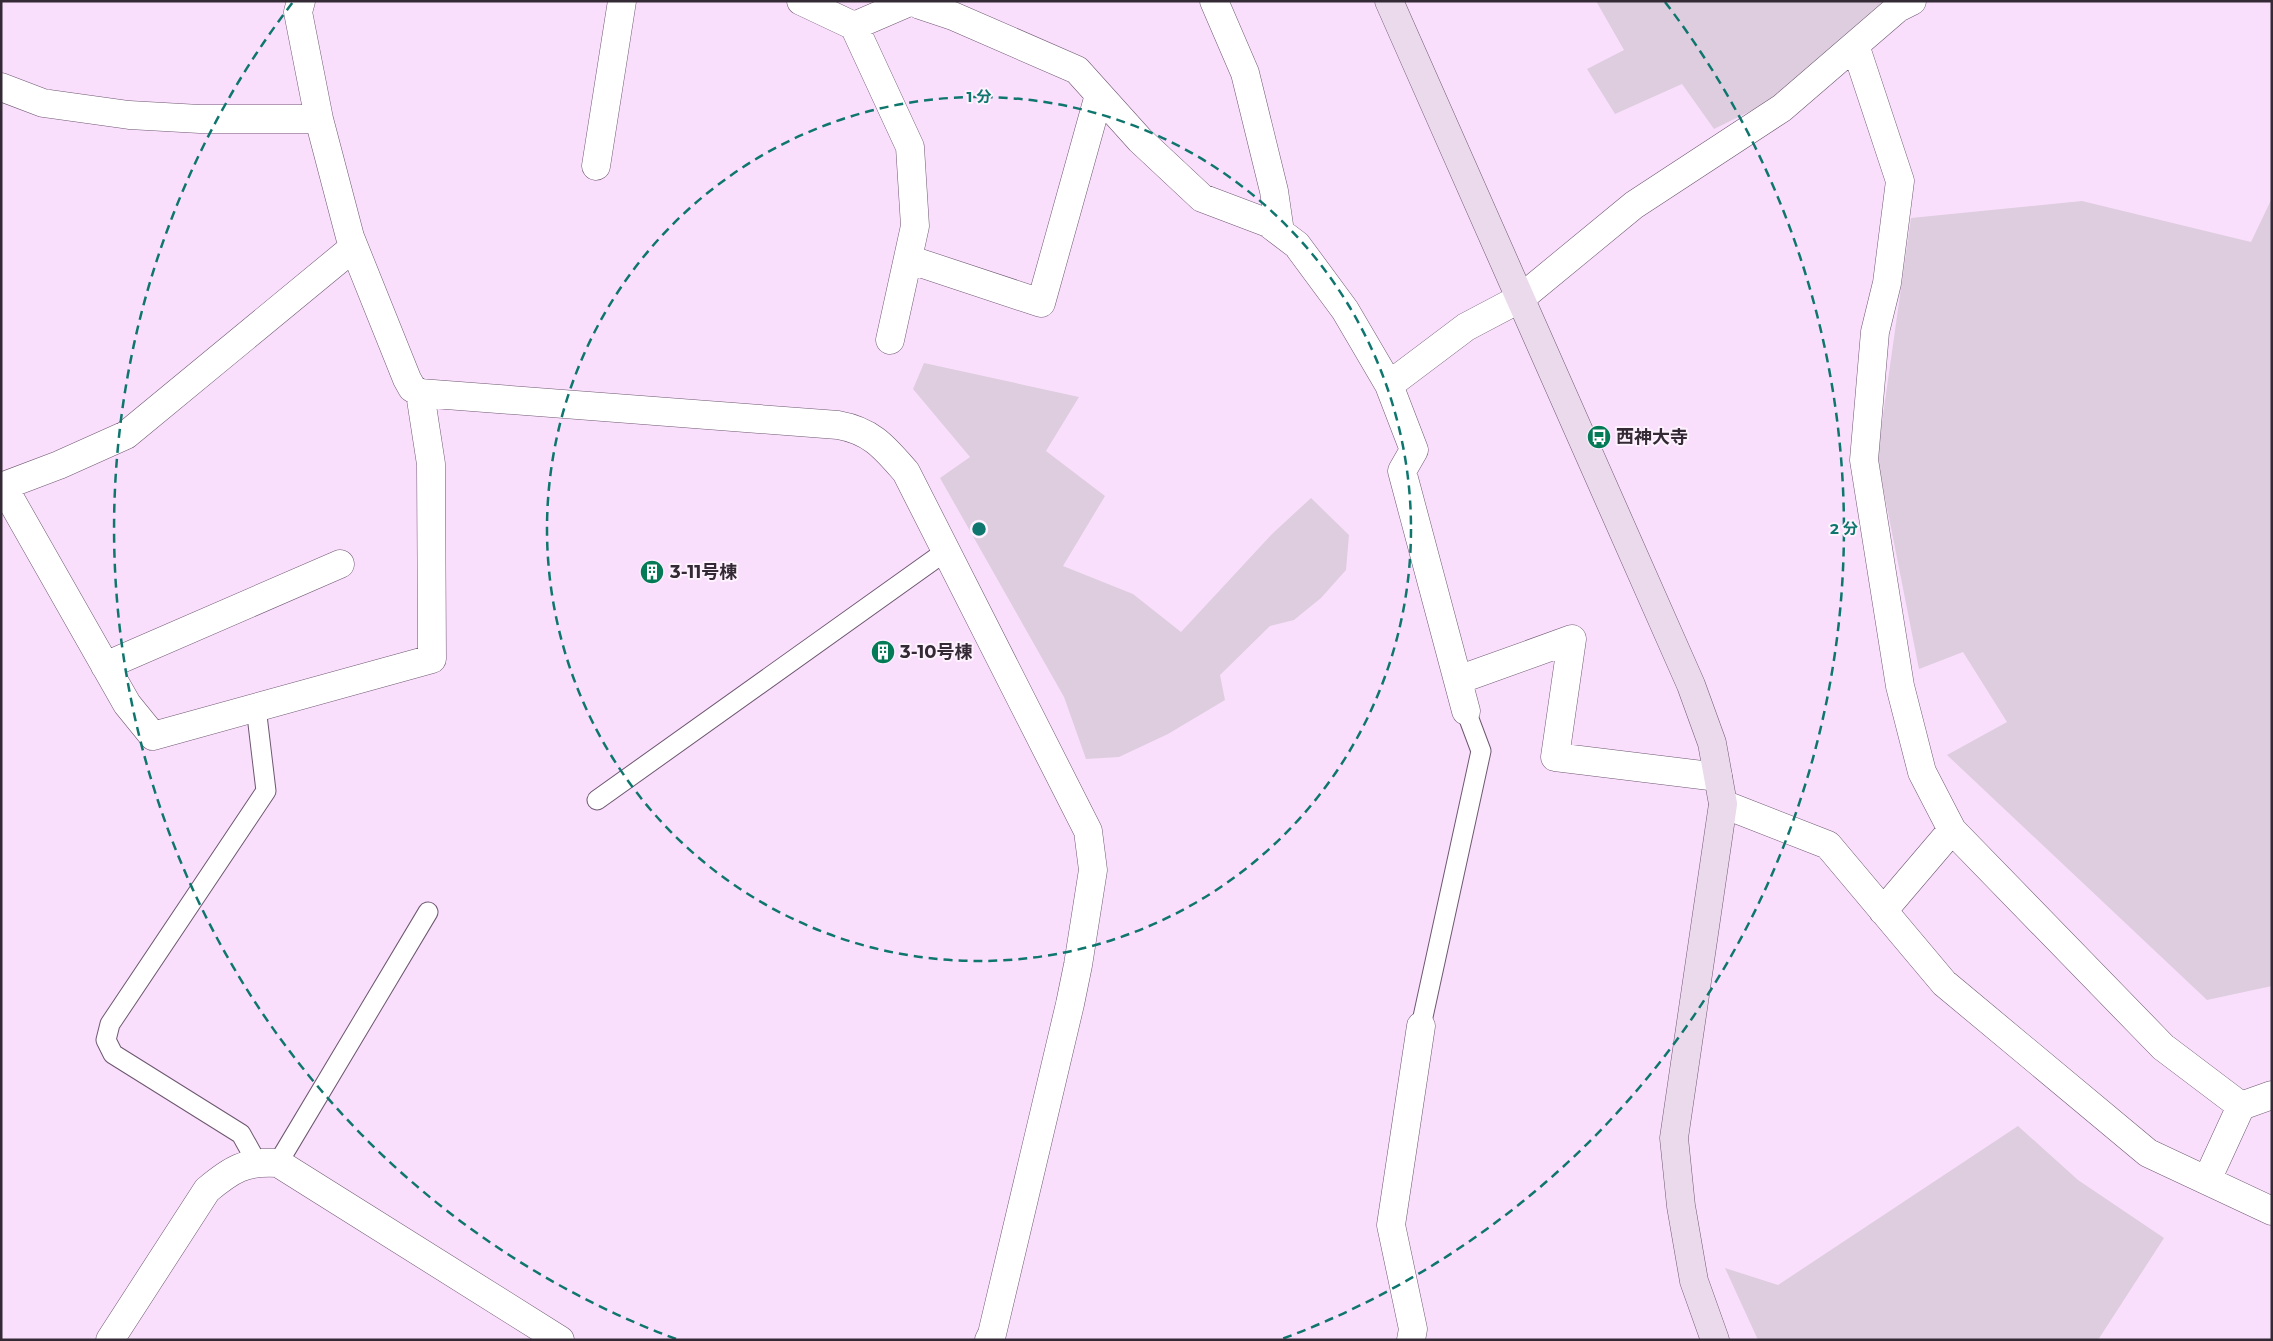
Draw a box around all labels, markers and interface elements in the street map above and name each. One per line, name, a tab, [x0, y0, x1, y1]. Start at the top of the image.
text: 1 分	[966, 87, 992, 106]
bus stop icon: 西神大寺	[1586, 424, 1612, 450]
place label: 西神大寺	[1616, 426, 1688, 448]
text: 2 分	[1830, 519, 1858, 538]
centre of rings	[970, 520, 988, 538]
building icon: 3-11号棟	[639, 559, 665, 585]
place label: 3-11号棟	[669, 561, 737, 583]
building icon: 3-10号棟	[870, 639, 896, 665]
place label: 3-10号棟	[899, 641, 973, 663]

